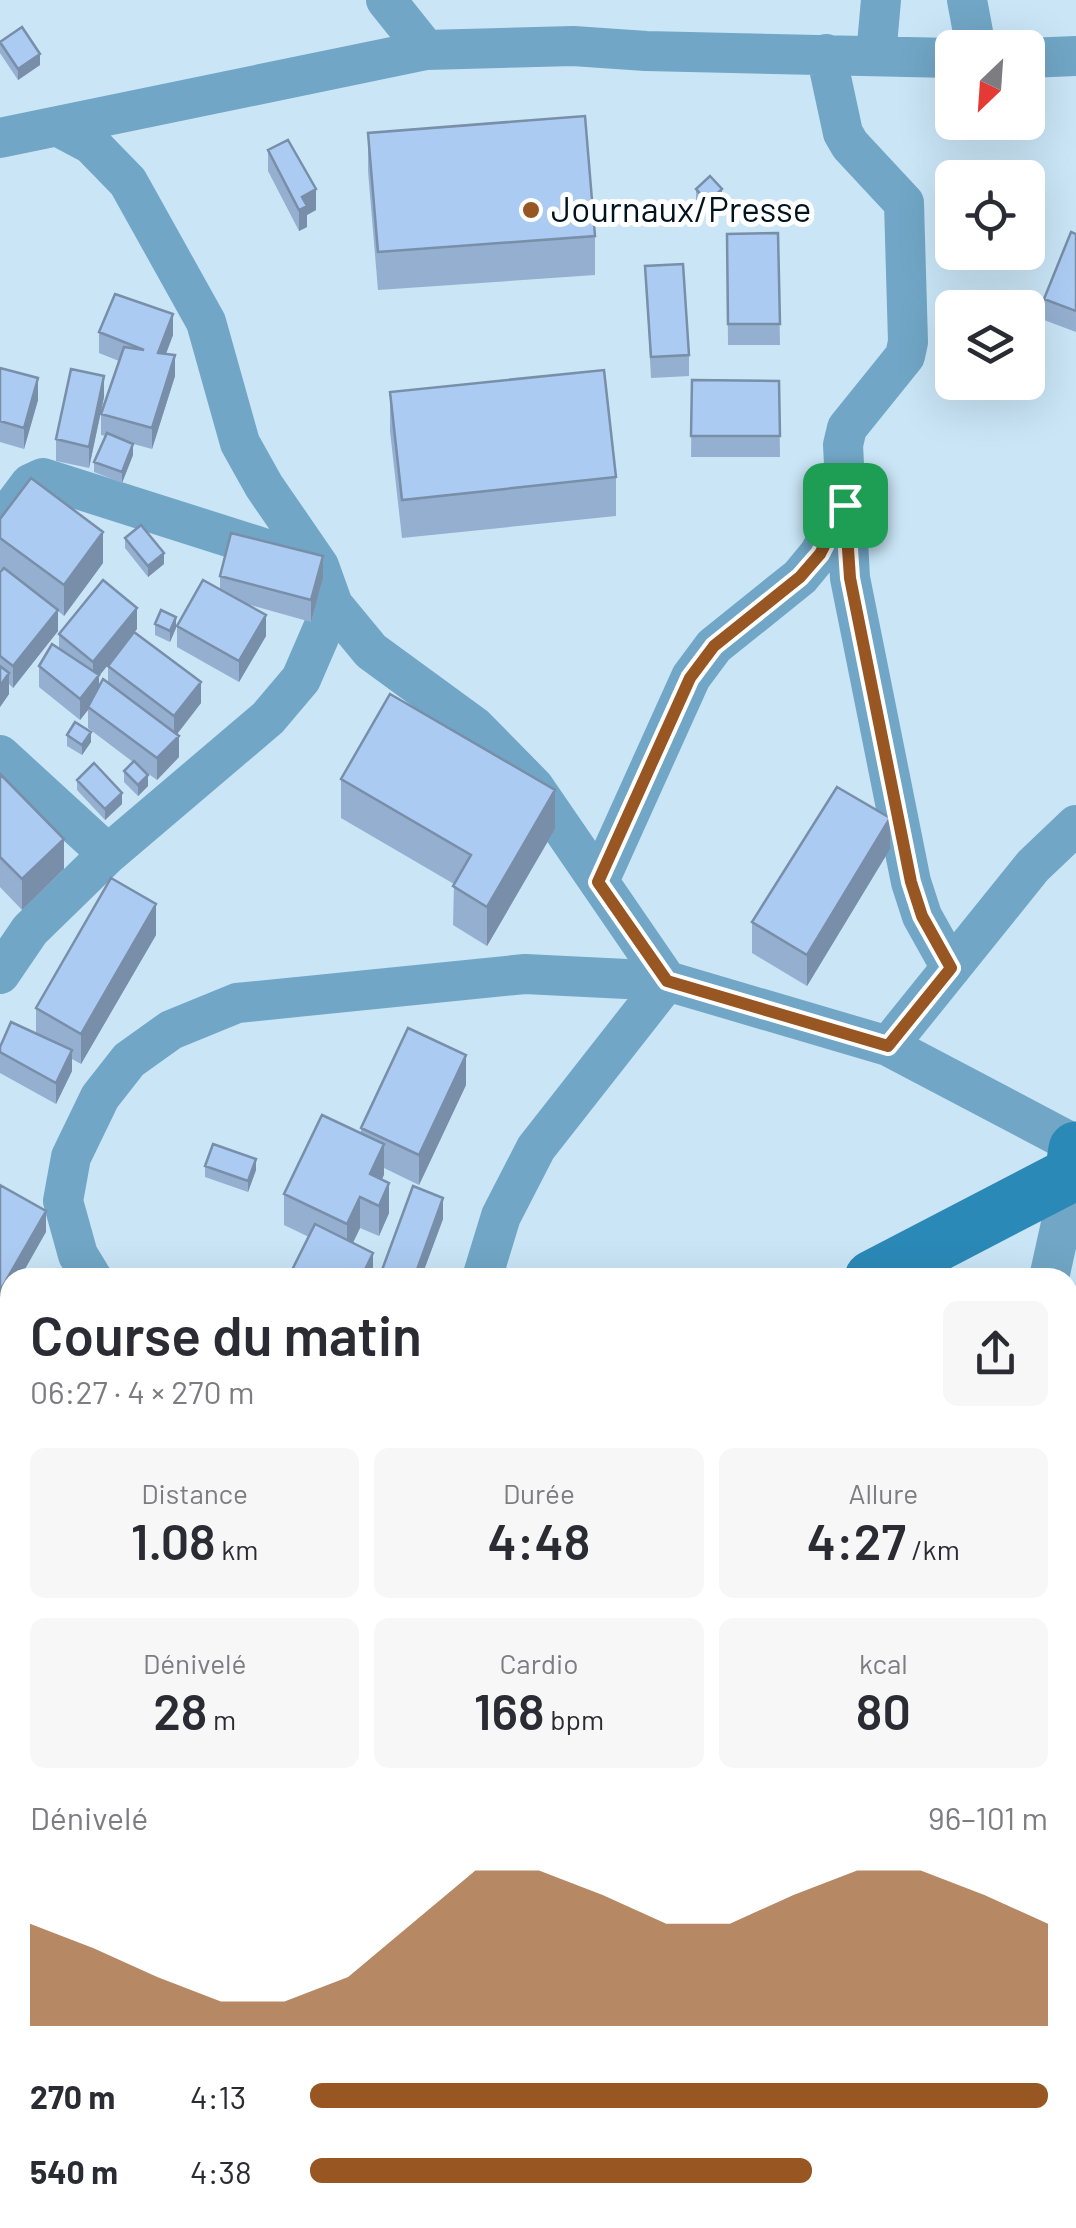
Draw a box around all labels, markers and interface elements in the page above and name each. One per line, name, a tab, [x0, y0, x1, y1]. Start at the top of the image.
north arrow	[935, 30, 1045, 140]
map controls	[935, 30, 1045, 400]
button: locate	[935, 160, 1045, 270]
place label: Journaux/Presse	[551, 187, 811, 229]
marker: Journaux/Presse	[520, 199, 542, 221]
button: layers	[935, 290, 1045, 400]
pin	[803, 463, 888, 548]
icon: arrive	[818, 478, 873, 533]
text: Course du matin	[30, 1301, 422, 1367]
button: share	[943, 1301, 1048, 1406]
text: 06:27 · 4 × 270 m	[30, 1372, 254, 1410]
text: Distance	[141, 1476, 248, 1510]
text: Durée	[503, 1476, 575, 1510]
text: Allure	[848, 1476, 918, 1510]
text: 1.08	[131, 1510, 216, 1570]
text: 4:48	[488, 1510, 590, 1570]
text: 4:27	[807, 1510, 906, 1570]
text: km	[216, 1532, 259, 1566]
text: /km	[906, 1532, 960, 1566]
text: Dénivelé	[143, 1646, 246, 1680]
text: Cardio	[500, 1646, 578, 1680]
text: kcal	[859, 1646, 908, 1680]
text: 28	[153, 1680, 207, 1740]
text: 168	[474, 1680, 545, 1740]
text: 80	[856, 1680, 911, 1740]
text: m	[207, 1702, 236, 1736]
text: bpm	[545, 1702, 604, 1736]
text: Dénivelé	[30, 1798, 148, 1836]
text: 96–101 m	[928, 1798, 1048, 1836]
text: 270 m	[30, 2077, 115, 2115]
text: 4:13	[190, 2077, 246, 2115]
text: 540 m	[30, 2152, 118, 2190]
text: 4:38	[190, 2152, 252, 2190]

